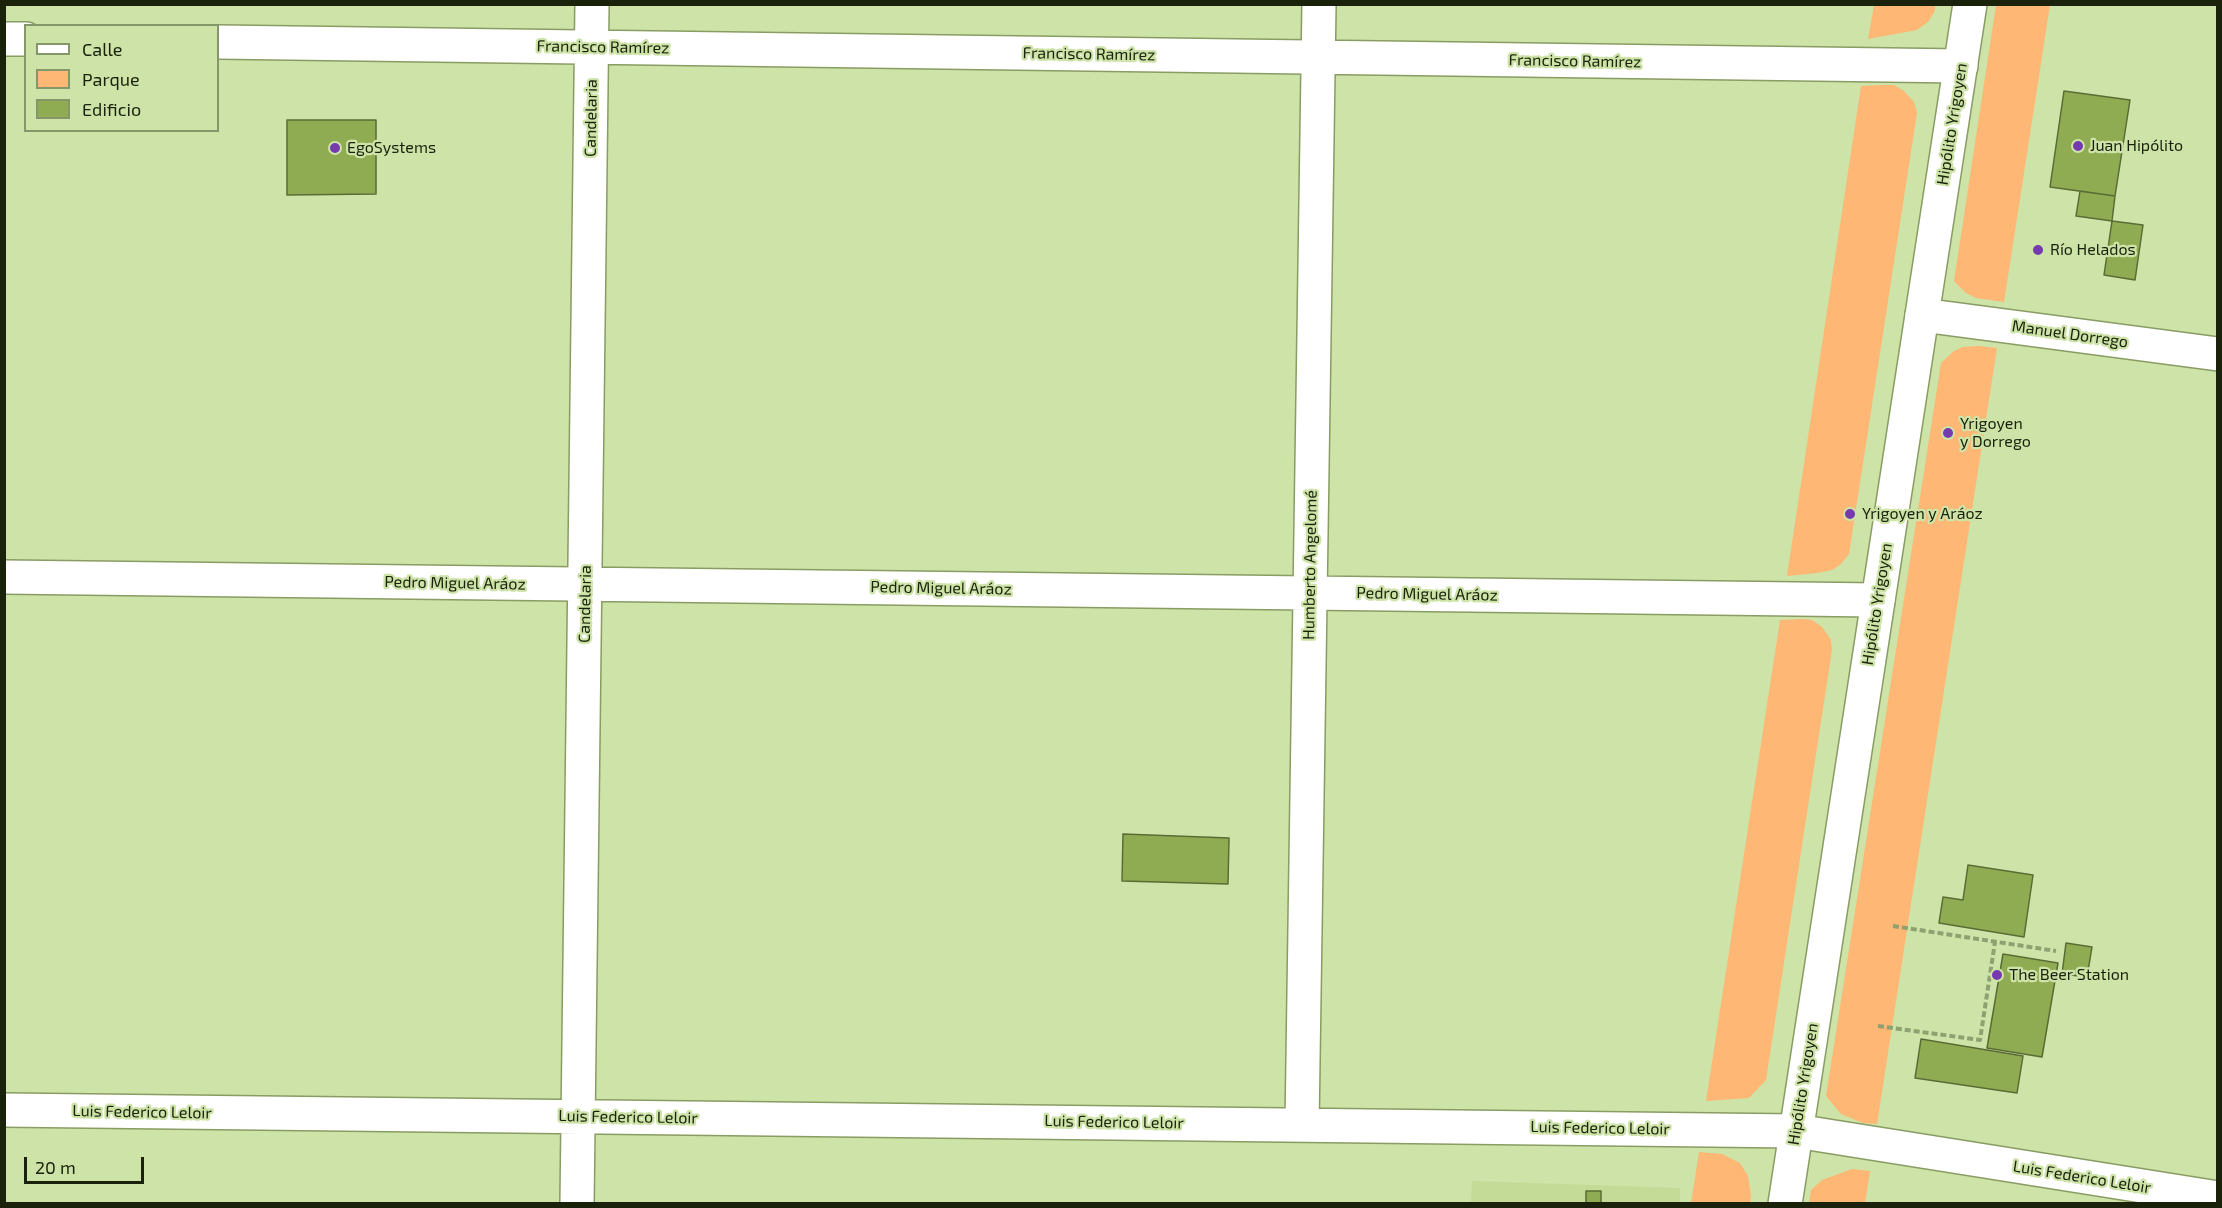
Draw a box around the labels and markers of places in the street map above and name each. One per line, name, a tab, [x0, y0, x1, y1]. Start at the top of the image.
place label: Juan Hipólito	[2090, 136, 2183, 156]
place label: EgoSystems	[347, 138, 436, 158]
marker: Juan Hipólito	[2071, 139, 2085, 153]
marker: EgoSystems	[328, 141, 342, 155]
place label: Río Helados	[2050, 240, 2136, 260]
marker: Río Helados	[2031, 243, 2045, 257]
place label: Yrigoyen y Dorrego	[1960, 414, 2031, 452]
marker: Yrigoyen y Dorrego	[1941, 426, 1955, 440]
place label: Yrigoyen y Aráoz	[1862, 504, 1983, 524]
marker: Yrigoyen y Aráoz	[1843, 507, 1857, 521]
place label: The Beer Station	[2009, 965, 2129, 985]
marker: The Beer Station	[1990, 968, 2004, 982]

